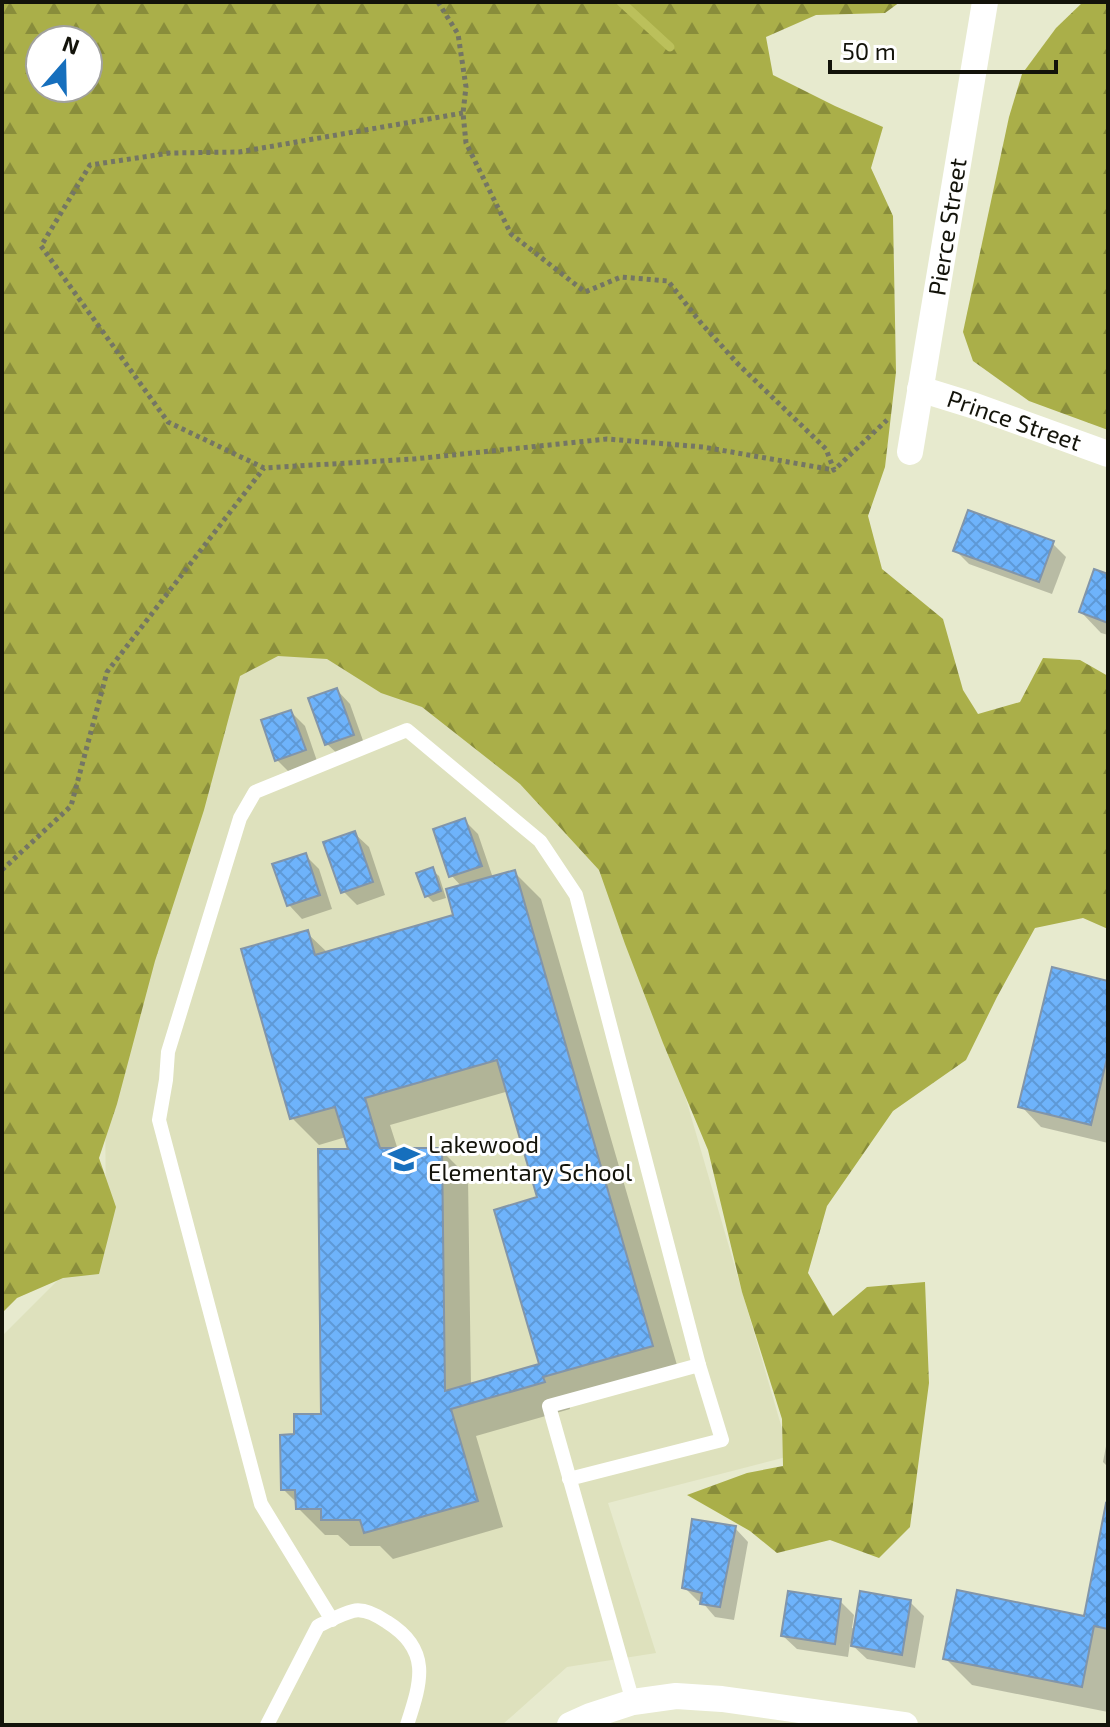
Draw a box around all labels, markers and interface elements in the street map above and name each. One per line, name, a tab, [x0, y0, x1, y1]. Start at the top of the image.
north arrow	[24, 24, 104, 104]
scale bar	[830, 24, 1056, 74]
text: N	[59, 29, 83, 59]
text: 50 m	[842, 36, 896, 65]
street label: Pierce Street	[921, 156, 972, 298]
street label: Prince Street	[944, 383, 1085, 456]
place label: Lakewood Elementary School	[428, 1129, 632, 1186]
school or university icon: Lakewood Elementary School	[387, 1142, 421, 1176]

